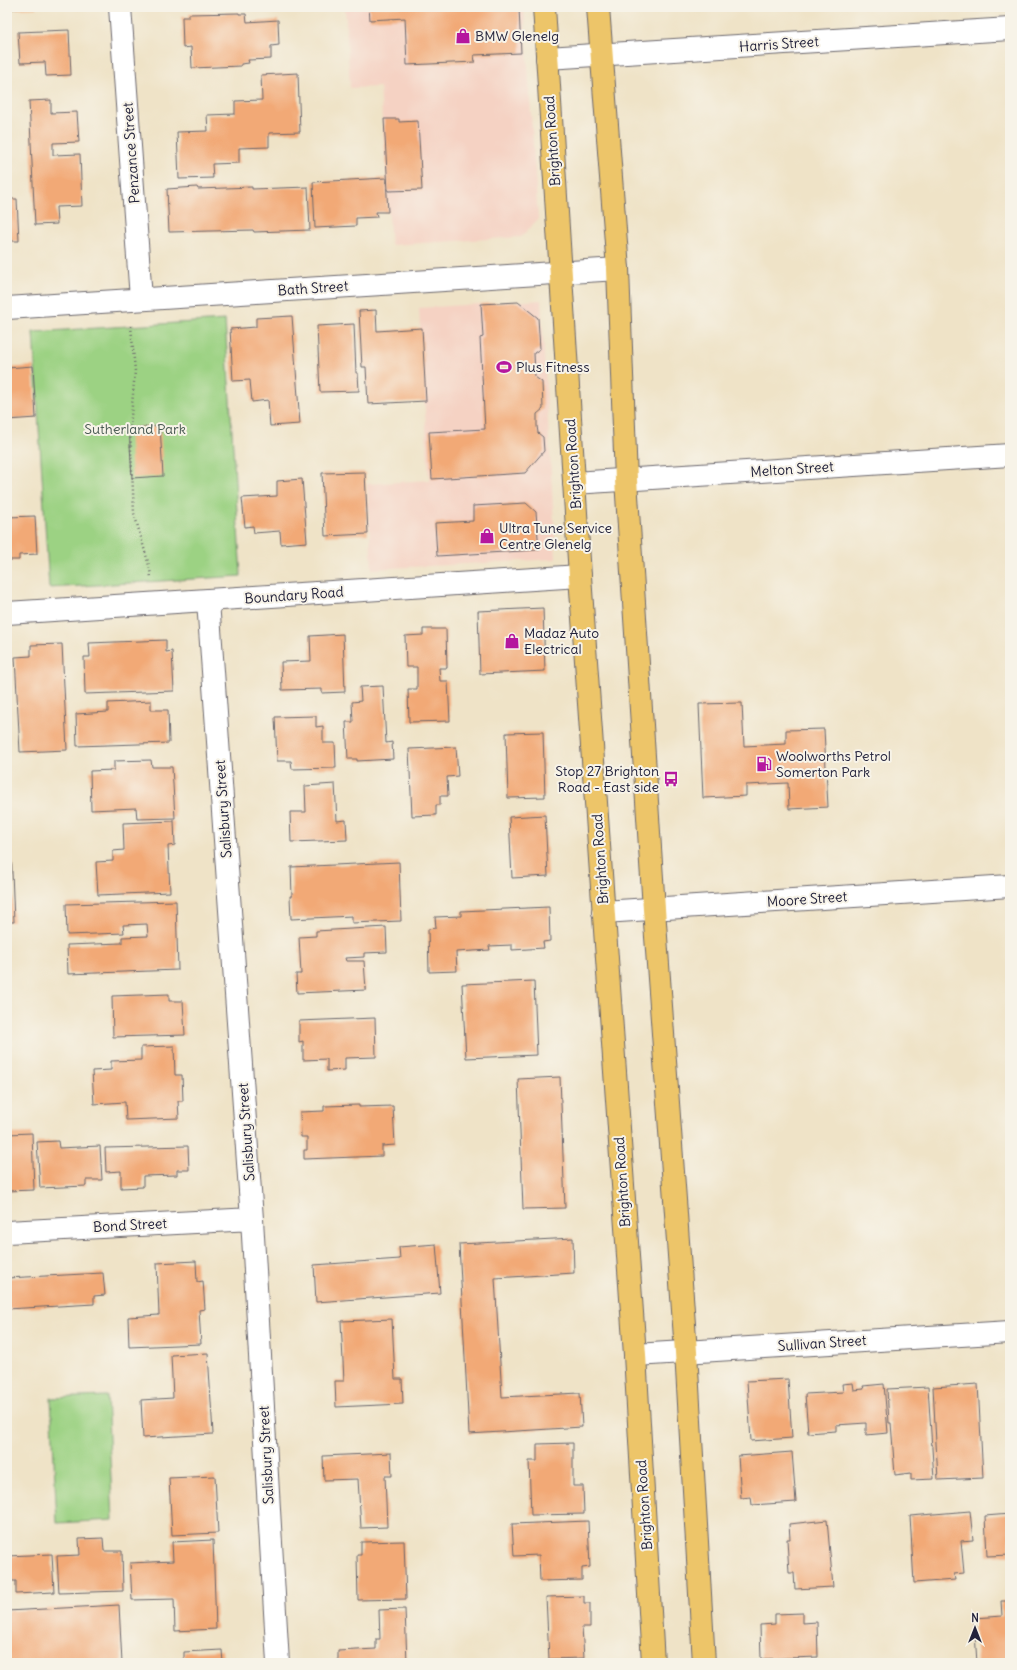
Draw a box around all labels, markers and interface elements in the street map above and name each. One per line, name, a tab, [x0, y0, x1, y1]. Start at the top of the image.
shop icon: BMW Glenelg	[454, 27, 472, 45]
place label: BMW Glenelg	[475, 27, 559, 45]
street label: Harris Street	[739, 32, 820, 56]
street label: Brighton Road	[540, 95, 564, 187]
street label: Penzance Street	[118, 102, 144, 204]
street label: Bath Street	[277, 277, 349, 299]
sports icon: Plus Fitness	[495, 358, 513, 376]
place label: Plus Fitness	[516, 358, 590, 376]
street label: Brighton Road	[561, 418, 585, 510]
park label: Sutherland Park	[84, 420, 186, 438]
street label: Melton Street	[750, 457, 834, 481]
place label: Ultra Tune Service Centre Glenelg	[499, 519, 612, 553]
shop icon: Ultra Tune Service Centre Glenelg	[478, 527, 496, 545]
street label: Boundary Road	[244, 583, 344, 607]
place label: Madaz Auto Electrical	[524, 624, 599, 658]
shop icon: Madaz Auto Electrical	[503, 632, 521, 650]
place label: Woolworths Petrol Somerton Park	[776, 747, 891, 781]
fuel station icon: Woolworths Petrol Somerton Park	[755, 755, 773, 773]
street label: Salisbury Street	[211, 759, 235, 859]
place label: Stop 27 Brighton Road - East side	[555, 762, 659, 796]
bus stop icon: Stop 27 Brighton Road - East side	[662, 770, 680, 788]
street label: Brighton Road	[588, 813, 612, 905]
street label: Moore Street	[766, 887, 848, 911]
street label: Salisbury Street	[234, 1082, 258, 1182]
street label: Brighton Road	[610, 1136, 634, 1228]
street label: Bond Street	[93, 1214, 168, 1236]
street label: Sullivan Street	[777, 1331, 867, 1355]
street label: Salisbury Street	[254, 1405, 278, 1505]
street label: Brighton Road	[632, 1459, 656, 1551]
north arrow	[955, 1608, 995, 1648]
text: N	[971, 1611, 979, 1625]

